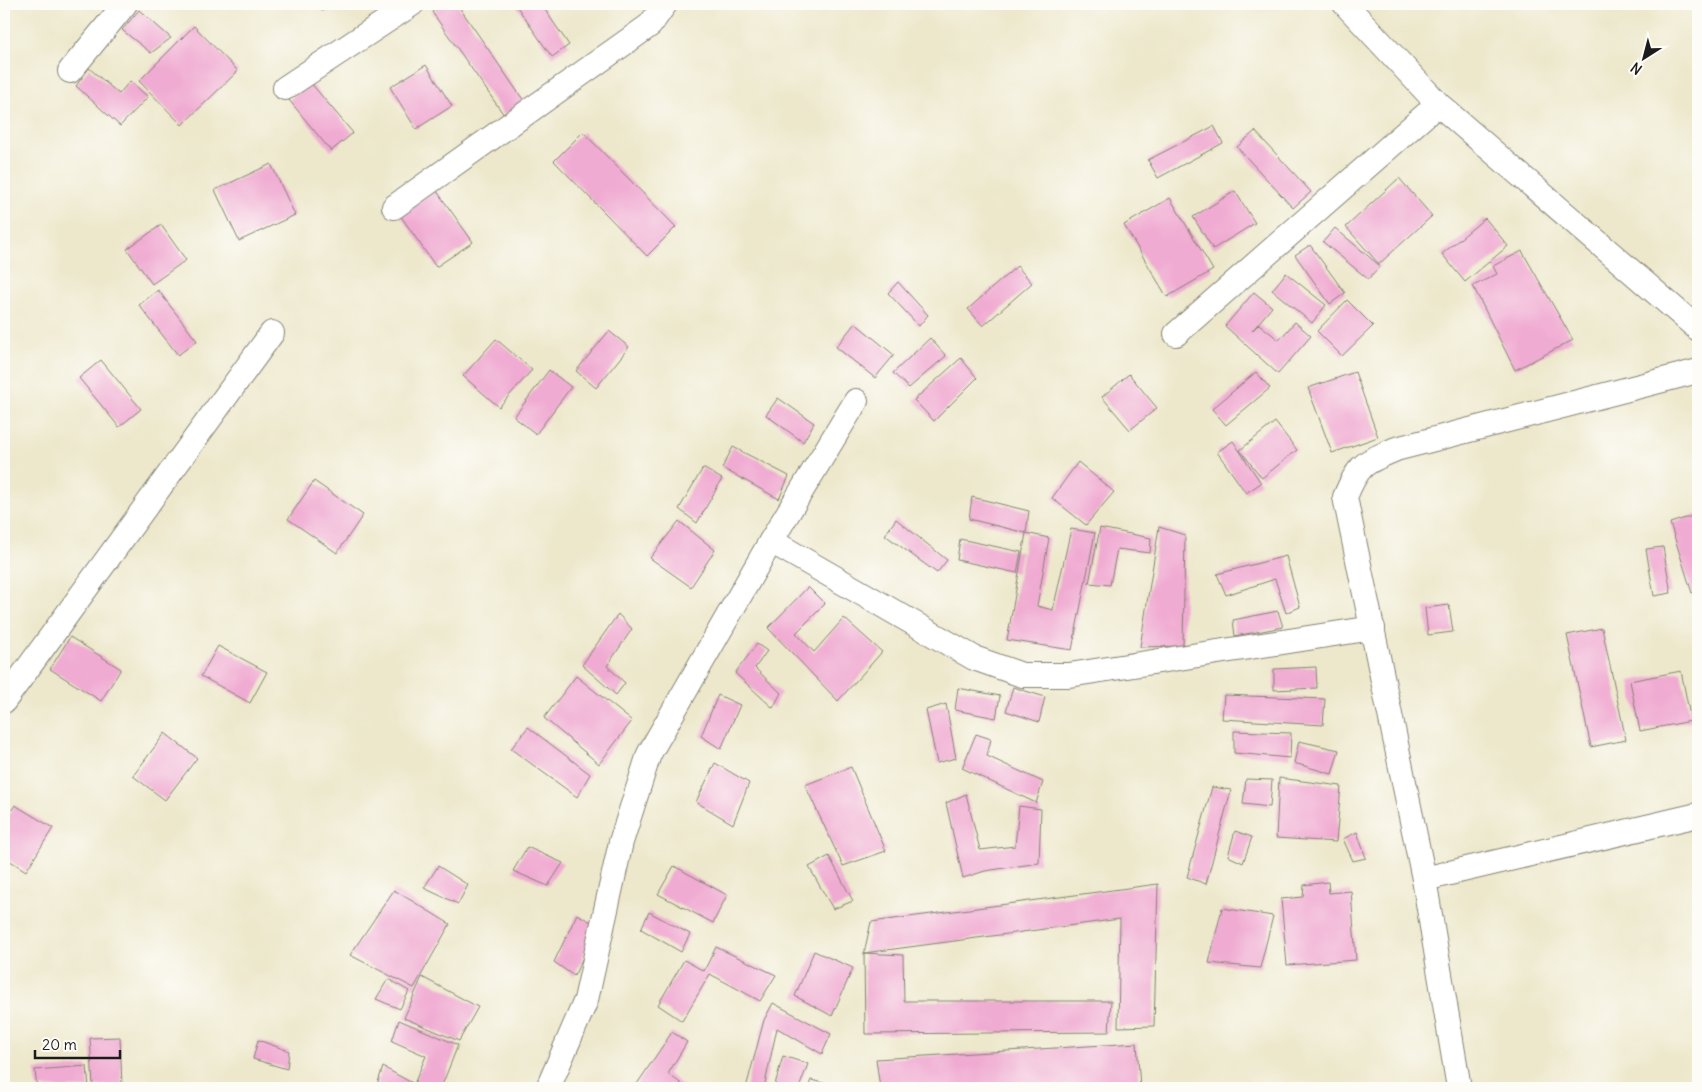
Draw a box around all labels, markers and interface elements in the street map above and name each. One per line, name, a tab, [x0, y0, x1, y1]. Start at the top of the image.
north arrow	[1620, 32, 1670, 82]
text: N	[1627, 58, 1646, 79]
scale bar	[35, 1027, 120, 1059]
text: 20 m	[42, 1035, 77, 1054]

